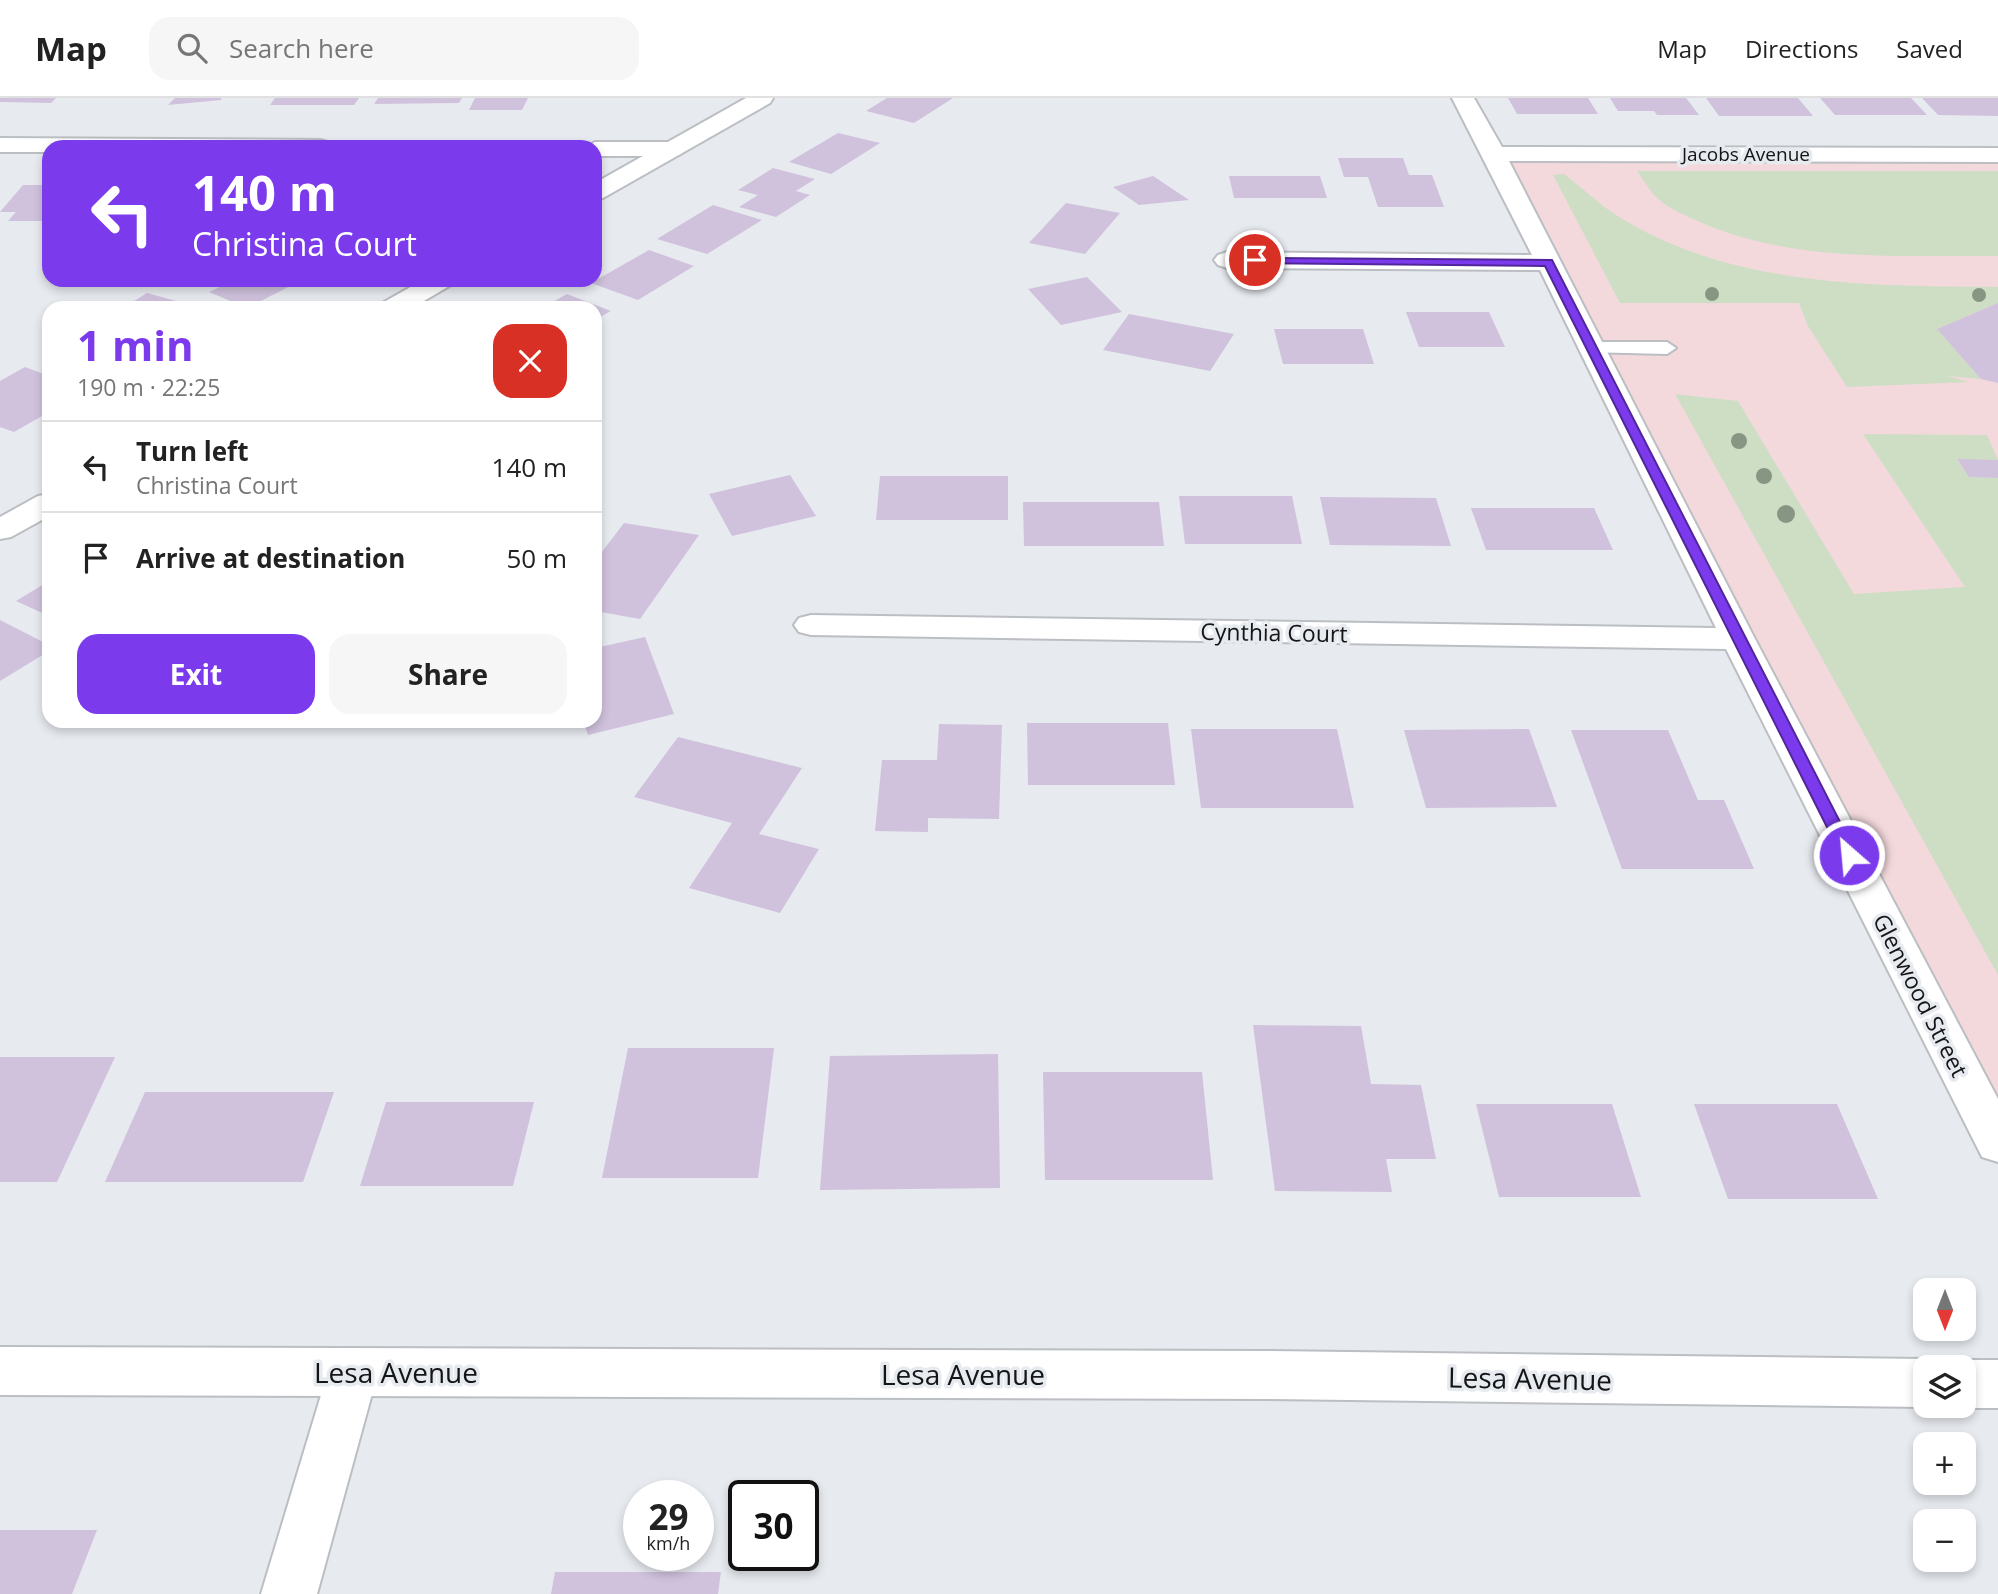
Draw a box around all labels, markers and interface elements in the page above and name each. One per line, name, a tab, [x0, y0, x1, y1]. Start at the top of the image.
search box	[149, 17, 639, 80]
text: Map	[35, 26, 107, 71]
icon: search	[173, 29, 211, 67]
text: Search here	[229, 30, 374, 66]
text: Map	[1657, 32, 1707, 65]
text: Directions	[1745, 32, 1858, 65]
text: Saved	[1896, 32, 1963, 65]
street label: Jacobs Avenue	[1680, 141, 1810, 167]
text: 140 m	[192, 159, 337, 225]
icon: left	[77, 168, 168, 259]
text: Christina Court	[192, 222, 417, 265]
pin	[1225, 230, 1285, 290]
icon: arrive	[1236, 241, 1274, 279]
text: 1 min	[77, 316, 194, 373]
button: close	[493, 324, 567, 398]
text: 190 m · 22:25	[77, 371, 220, 403]
text: Turn left	[136, 433, 248, 469]
icon: left	[77, 448, 115, 486]
text: 140 m	[492, 449, 567, 485]
text: Christina Court	[136, 469, 298, 501]
icon: arrive	[77, 539, 115, 577]
text: Arrive at destination	[136, 540, 405, 576]
text: 50 m	[506, 540, 567, 576]
street label: Cynthia Court	[1200, 615, 1348, 649]
button: Exit	[77, 634, 315, 714]
button: Share	[329, 634, 567, 714]
position arrow	[1812, 818, 1886, 892]
street label: Glenwood Street	[1866, 908, 1976, 1082]
north arrow	[1913, 1278, 1976, 1340]
map controls	[1913, 1278, 1976, 1572]
street label: Lesa Avenue	[314, 1353, 478, 1391]
street label: Lesa Avenue	[881, 1355, 1045, 1393]
button: layers	[1913, 1355, 1976, 1418]
street label: Lesa Avenue	[1448, 1358, 1612, 1398]
button: +	[1913, 1432, 1976, 1495]
speed limit sign: 30	[728, 1480, 819, 1571]
text: 29	[648, 1493, 689, 1540]
button: −	[1913, 1509, 1976, 1572]
text: km/h	[647, 1531, 690, 1555]

